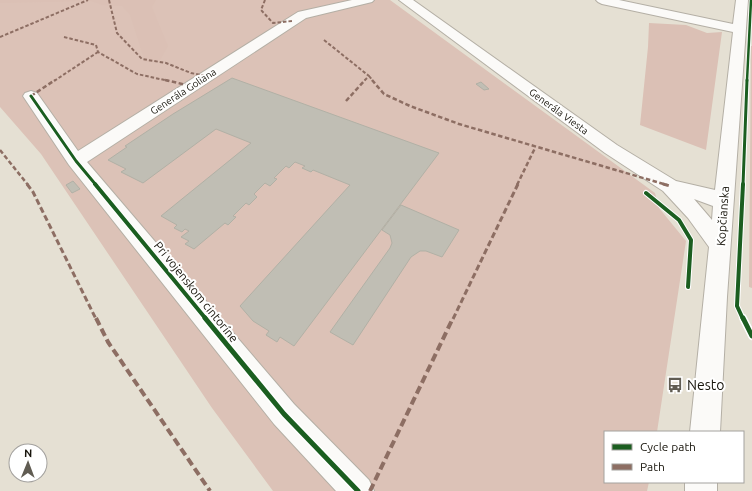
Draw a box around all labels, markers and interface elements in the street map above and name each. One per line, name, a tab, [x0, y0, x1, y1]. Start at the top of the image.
street label: Generála Goliana	[148, 66, 218, 117]
street label: Generála Viesta	[527, 86, 590, 137]
street label: Kopčianska	[714, 186, 731, 246]
street label: Pri vojenskom cintoríne	[152, 239, 241, 345]
bus stop icon: Nesto	[666, 376, 684, 394]
place label: Nesto	[687, 377, 724, 393]
legend	[604, 431, 744, 483]
text: Cycle path	[640, 440, 696, 453]
north arrow	[8, 443, 48, 483]
text: N	[24, 447, 32, 459]
text: Path	[640, 460, 665, 473]

